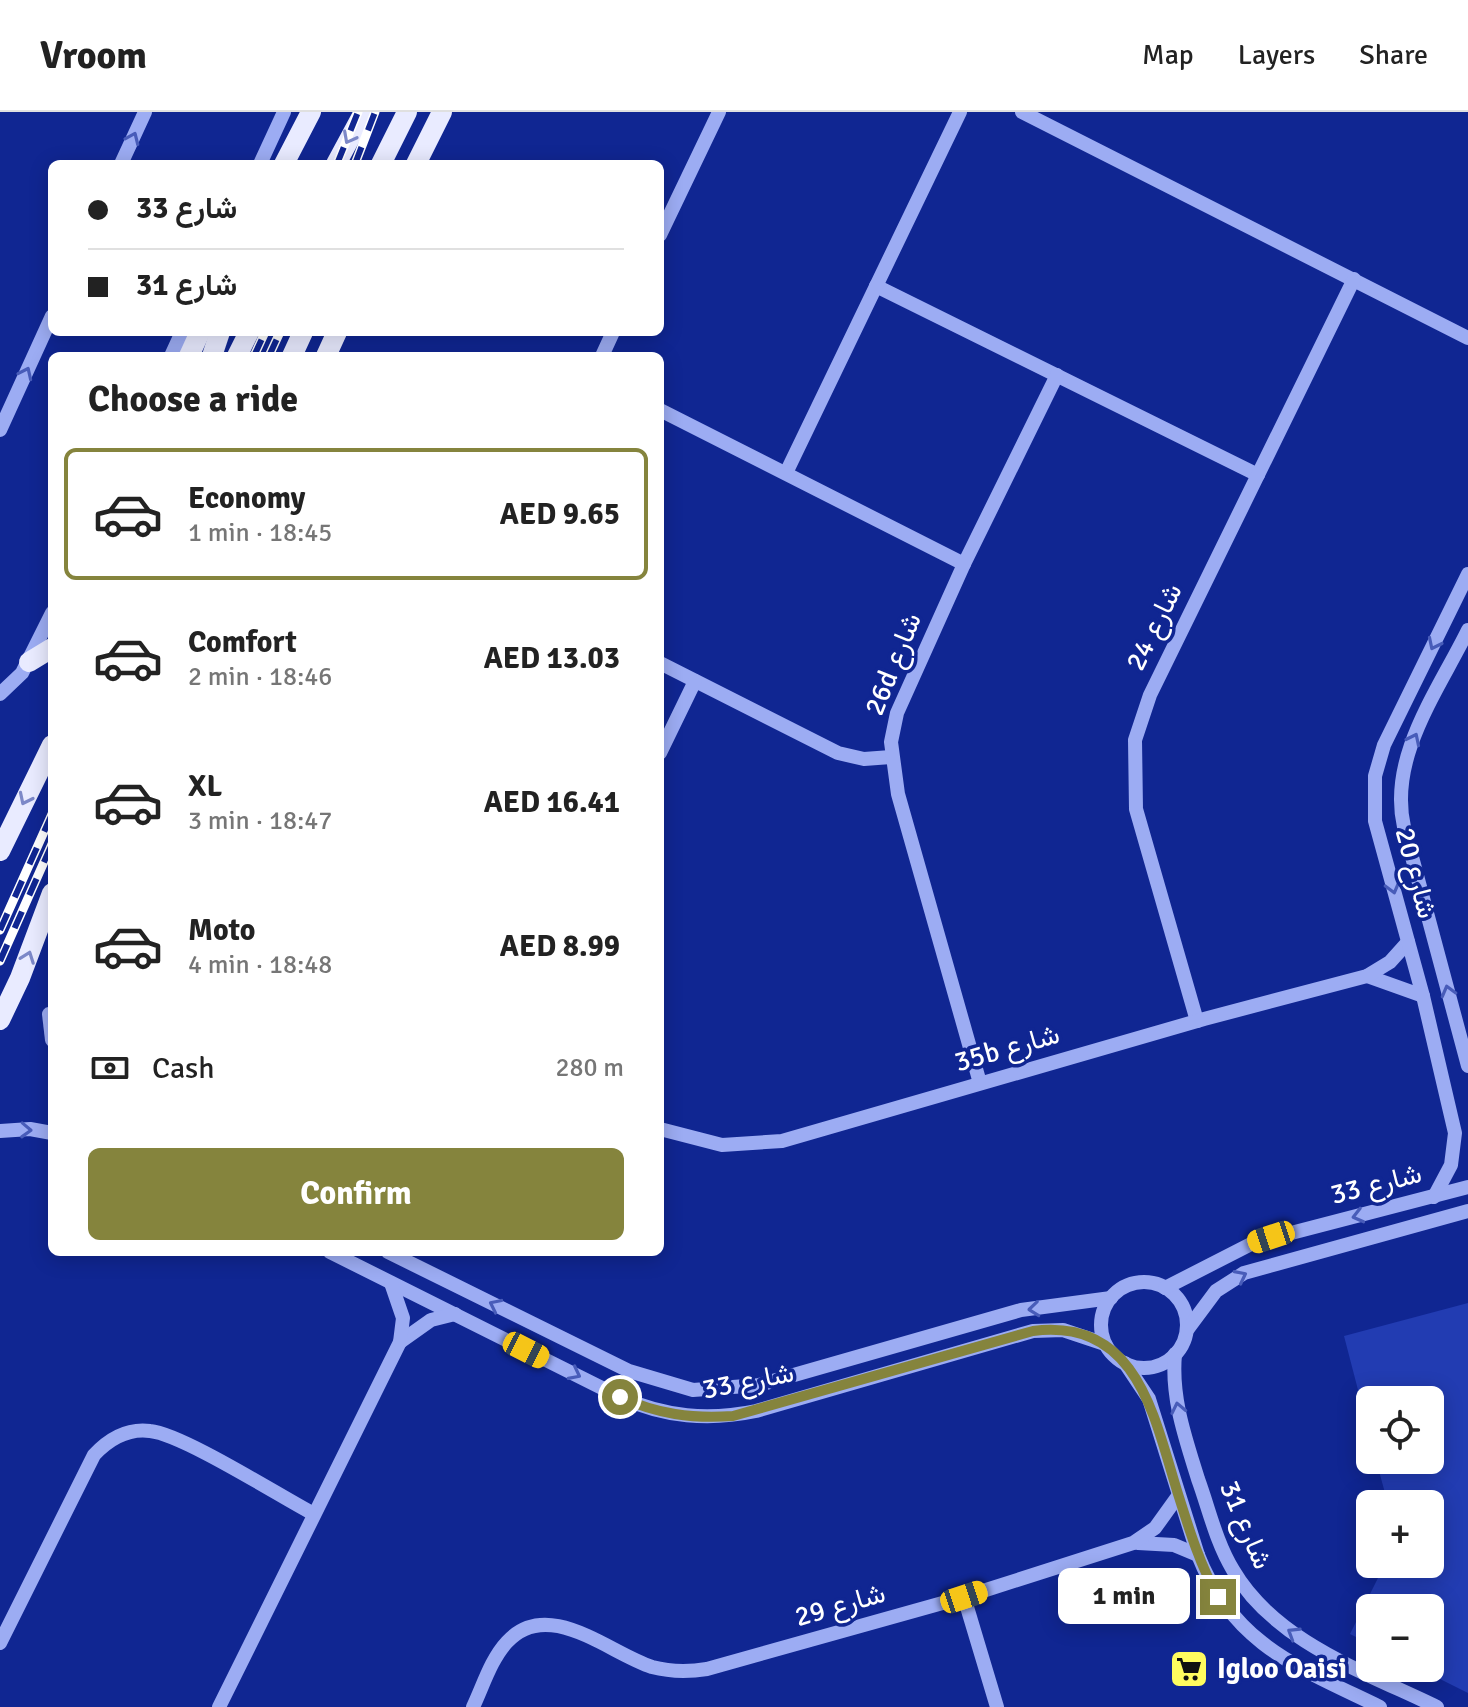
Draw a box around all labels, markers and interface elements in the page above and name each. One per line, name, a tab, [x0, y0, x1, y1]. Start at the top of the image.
text: Vroom	[40, 32, 147, 79]
text: Map	[1142, 38, 1194, 72]
text: Layers	[1238, 38, 1315, 72]
text: Share	[1359, 38, 1428, 72]
one-way arrow	[344, 130, 359, 144]
one-way arrow	[123, 132, 139, 146]
text: شارع 33	[136, 190, 237, 227]
text: شارع 31	[136, 267, 237, 304]
one-way arrow	[16, 367, 32, 381]
text: Choose a ride	[88, 377, 298, 422]
icon: car	[92, 478, 164, 550]
text: Economy	[188, 480, 305, 517]
text: AED 9.65	[500, 496, 620, 533]
text: 1 min · 18:45	[188, 517, 332, 549]
street label: شارع 24	[1118, 578, 1191, 677]
street label: 26d شارع	[857, 608, 930, 721]
icon: car	[92, 622, 164, 694]
text: Comfort	[188, 624, 297, 661]
one-way arrow	[1429, 636, 1444, 651]
text: AED 13.03	[484, 640, 620, 677]
text: 2 min · 18:46	[188, 661, 332, 693]
one-way arrow	[1404, 733, 1420, 748]
icon: car	[92, 766, 164, 838]
text: XL	[188, 768, 222, 805]
text: AED 16.41	[484, 784, 620, 821]
one-way arrow	[20, 791, 35, 806]
text: 3 min · 18:47	[188, 805, 332, 837]
street label: شارع 20	[1387, 824, 1444, 922]
one-way arrow	[1384, 881, 1401, 895]
icon: car	[92, 910, 164, 982]
text: Moto	[188, 912, 255, 949]
text: AED 8.99	[500, 928, 620, 965]
text: 4 min · 18:48	[188, 949, 332, 981]
one-way arrow	[18, 951, 35, 965]
one-way arrow	[1440, 984, 1457, 998]
street label: 35b شارع	[951, 1017, 1064, 1080]
icon: cash	[88, 1046, 132, 1090]
text: Cash	[152, 1050, 215, 1087]
text: 280 m	[555, 1052, 624, 1084]
one-way arrow	[20, 1121, 33, 1138]
button: Confirm	[88, 1148, 624, 1240]
street label: شارع 33	[1327, 1156, 1425, 1213]
one-way arrow	[1351, 1207, 1365, 1224]
car	[1244, 1218, 1298, 1256]
one-way arrow	[1232, 1270, 1247, 1285]
one-way arrow	[489, 1298, 503, 1314]
one-way arrow	[1027, 1301, 1040, 1318]
car	[499, 1328, 553, 1372]
street label: شارع 33	[699, 1355, 797, 1408]
one-way arrow	[566, 1365, 581, 1380]
route start	[602, 1379, 638, 1415]
map controls	[1356, 1386, 1444, 1682]
button: locate	[1356, 1386, 1444, 1474]
one-way arrow	[1170, 1401, 1187, 1415]
street label: شارع 31	[1211, 1476, 1280, 1575]
button: +	[1356, 1490, 1444, 1578]
callout: 1 min	[1058, 1569, 1190, 1625]
street label: شارع 29	[791, 1576, 890, 1635]
car	[937, 1578, 991, 1616]
route end	[1200, 1579, 1236, 1615]
text: 1 min	[1093, 1580, 1155, 1612]
button: −	[1356, 1594, 1444, 1682]
one-way arrow	[1287, 1627, 1302, 1642]
supermarket icon: Igloo Oaisi	[1168, 1648, 1210, 1690]
place label: Igloo Oaisi	[1217, 1652, 1347, 1686]

